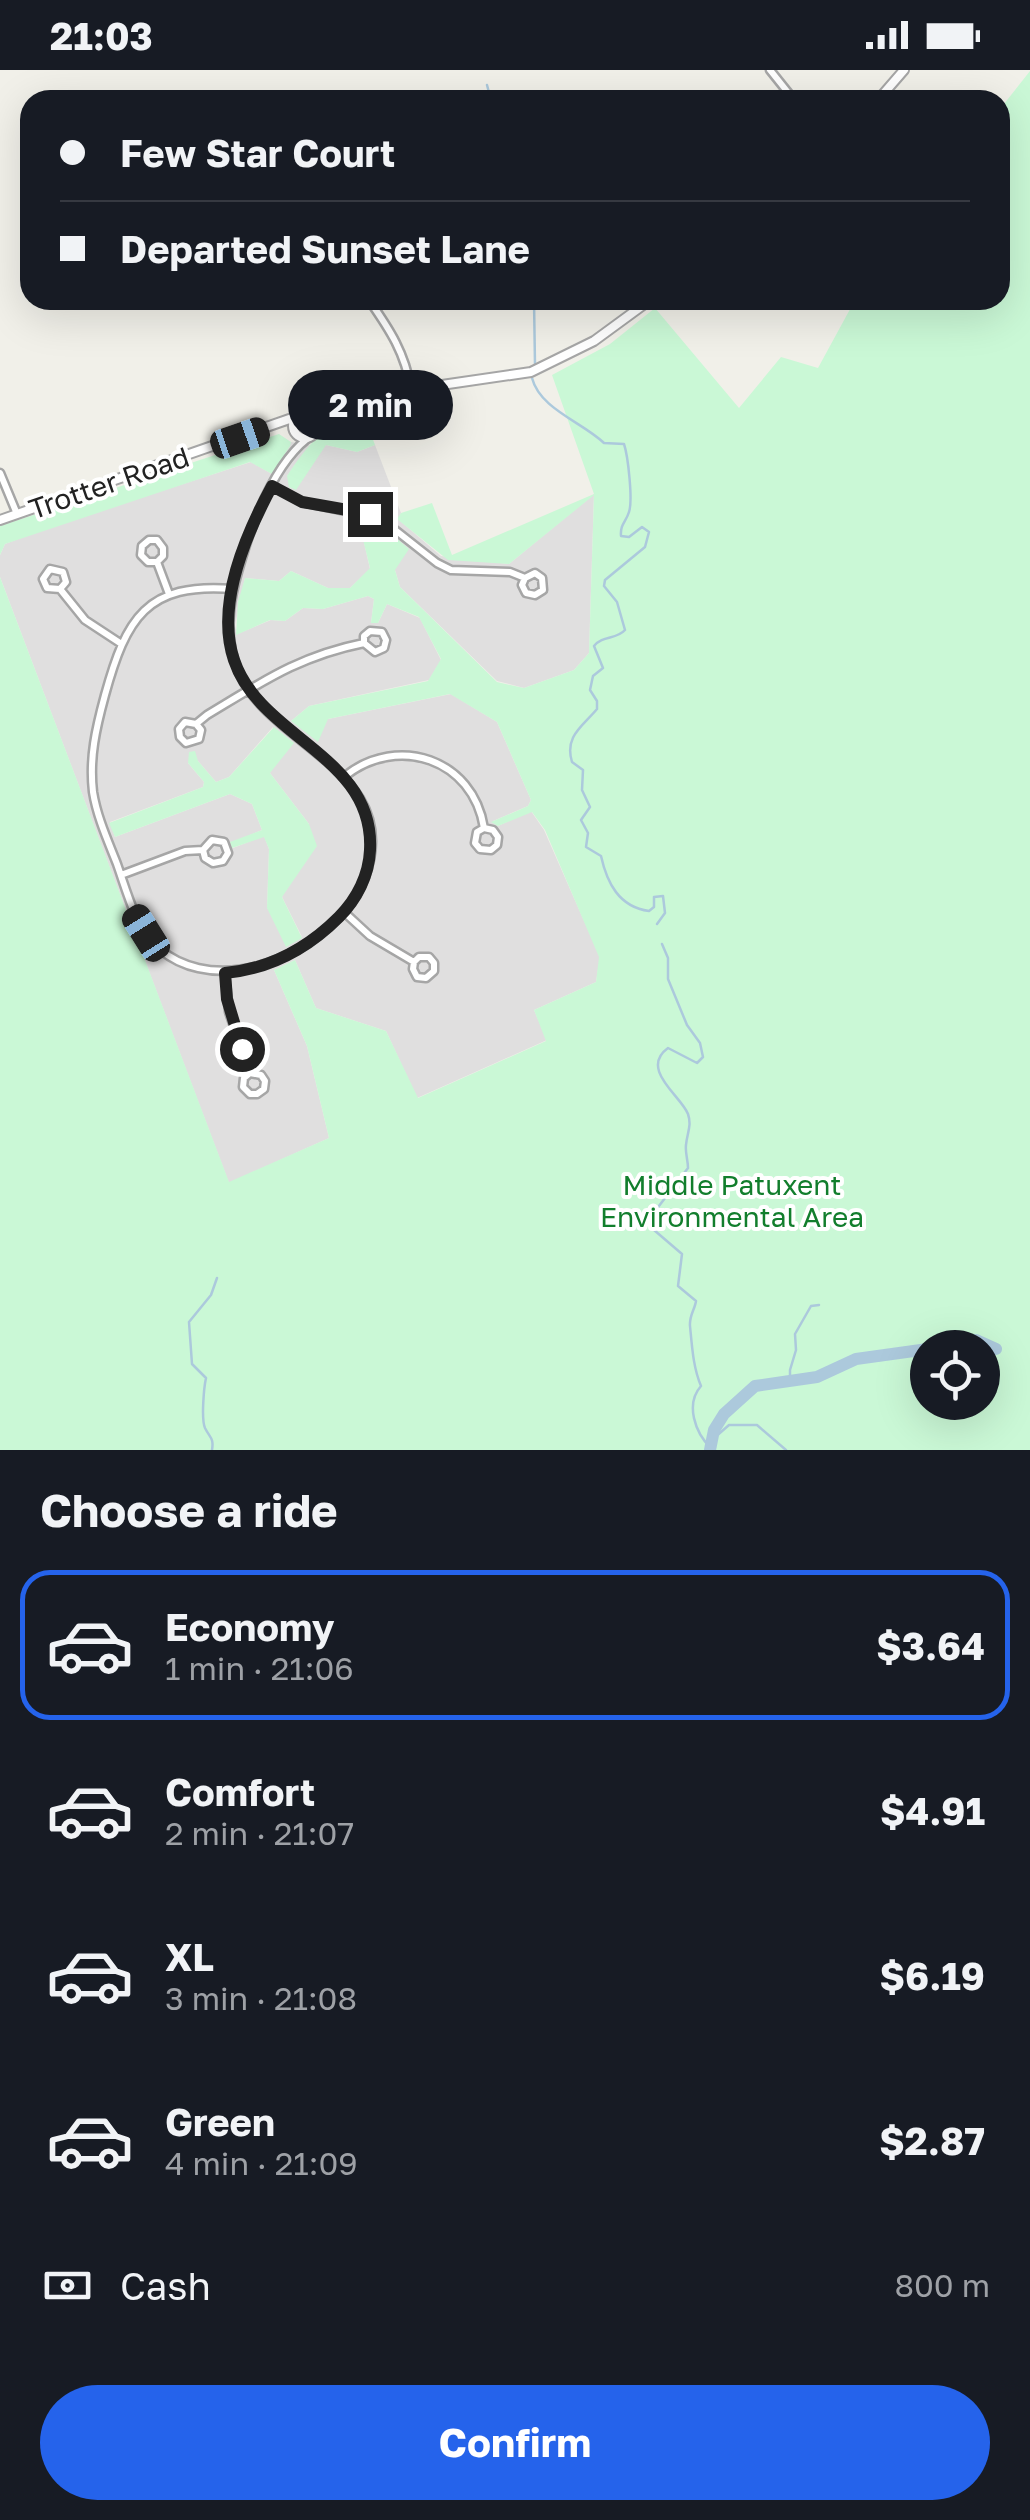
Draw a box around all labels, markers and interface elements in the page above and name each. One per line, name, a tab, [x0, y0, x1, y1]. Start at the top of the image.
text: 21:03	[50, 13, 153, 58]
text: Few Star Court	[120, 130, 395, 175]
text: Departed Sunset Lane	[120, 226, 530, 271]
callout: 2 min	[288, 369, 452, 439]
text: 2 min	[329, 386, 412, 424]
car	[207, 414, 273, 462]
street label: Trotter Road	[24, 440, 193, 525]
route end	[348, 492, 393, 537]
car	[117, 900, 175, 966]
route start	[220, 1027, 265, 1072]
park label: Middle Patuxent Environmental Area	[600, 1168, 864, 1233]
map controls	[910, 1330, 1000, 1420]
button: locate	[910, 1330, 1000, 1420]
text: Choose a ride	[40, 1483, 338, 1537]
icon: car	[45, 1600, 135, 1690]
text: Economy	[165, 1604, 334, 1649]
text: $3.64	[876, 1623, 985, 1668]
text: 1 min · 21:06	[165, 1649, 354, 1687]
icon: car	[45, 1765, 135, 1855]
text: Comfort	[165, 1769, 315, 1814]
text: $4.91	[880, 1788, 985, 1833]
text: 2 min · 21:07	[165, 1814, 354, 1852]
icon: car	[45, 1930, 135, 2020]
text: XL	[165, 1934, 214, 1979]
text: $6.19	[880, 1953, 985, 1998]
text: 3 min · 21:08	[165, 1979, 357, 2017]
icon: car	[45, 2095, 135, 2185]
text: Green	[165, 2099, 275, 2144]
text: $2.87	[879, 2118, 985, 2163]
text: 4 min · 21:09	[165, 2144, 358, 2182]
icon: cash	[40, 2258, 95, 2313]
text: Cash	[120, 2263, 211, 2308]
text: 800 m	[894, 2266, 990, 2304]
button: Confirm	[40, 2385, 990, 2500]

